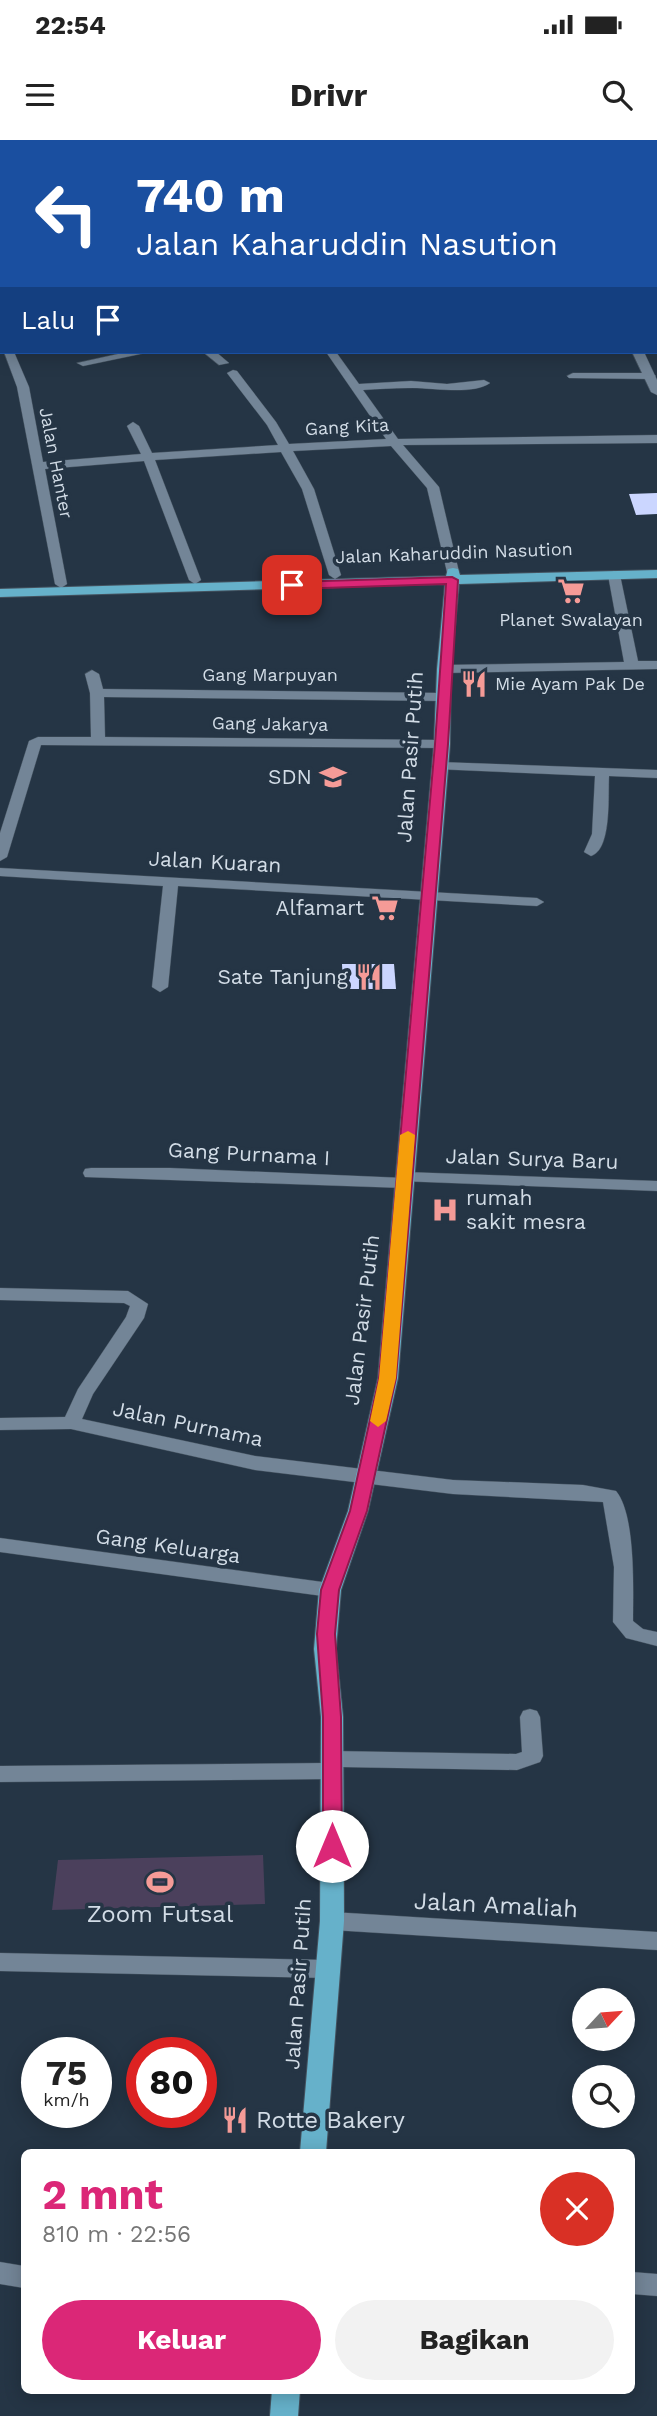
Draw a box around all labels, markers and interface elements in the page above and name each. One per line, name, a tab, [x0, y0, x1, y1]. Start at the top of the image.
text: 22:54	[35, 10, 106, 40]
icon: menu	[21, 76, 59, 114]
text: Drivr	[290, 76, 367, 114]
icon: search	[598, 76, 636, 114]
text: 740 m	[136, 166, 285, 224]
icon: left	[21, 168, 112, 259]
text: Jalan Kaharuddin Nasution	[136, 225, 558, 263]
icon: arrive	[89, 301, 127, 339]
text: Lalu	[21, 305, 75, 335]
street label: Jalan Hanter	[35, 406, 78, 520]
street label: Gang Kita	[304, 414, 390, 439]
street label: Jalan Kaharuddin Nasution	[335, 538, 573, 567]
pin	[262, 555, 322, 615]
icon: arrive	[273, 566, 311, 604]
supermarket icon: Planet Swalayan	[556, 576, 586, 606]
place label: Planet Swalayan	[499, 609, 643, 630]
street label: Gang Marpuyan	[202, 664, 338, 685]
restaurant icon: Mie Ayam Pak De	[459, 669, 489, 699]
street label: Jalan Pasir Putih	[391, 670, 428, 843]
place label: Mie Ayam Pak De	[495, 673, 645, 694]
street label: Gang Jakarya	[212, 712, 328, 735]
school or university icon: SDN	[318, 762, 348, 792]
place label: SDN	[268, 764, 312, 789]
street label: Jalan Kuaran	[148, 846, 282, 877]
supermarket icon: Alfamart	[370, 893, 400, 923]
place label: Alfamart	[276, 895, 364, 920]
restaurant icon: Sate Tanjung	[354, 962, 384, 992]
place label: Sate Tanjung	[218, 964, 349, 989]
street label: Gang Purnama I	[167, 1137, 331, 1170]
street label: Jalan Surya Baru	[445, 1143, 619, 1174]
place label: rumah sakit mesra	[466, 1185, 586, 1234]
hospital icon: rumah sakit mesra	[430, 1195, 460, 1225]
street label: Jalan Pasir Putih	[339, 1233, 384, 1407]
street label: Jalan Purnama	[111, 1395, 266, 1452]
street label: Gang Keluarga	[94, 1523, 242, 1568]
position arrow	[295, 1809, 369, 1883]
sports icon: Zoom Futsal	[145, 1867, 175, 1897]
street label: Jalan Amaliah	[413, 1887, 579, 1923]
street label: Jalan Pasir Putih	[279, 1897, 316, 2070]
place label: Zoom Futsal	[87, 1900, 234, 1928]
north arrow	[572, 1988, 635, 2051]
map controls	[572, 1988, 635, 2128]
speed limit sign: 80	[126, 2037, 217, 2128]
text: 75	[46, 2052, 87, 2094]
button: search	[572, 2065, 635, 2128]
text: km/h	[43, 2089, 90, 2110]
restaurant icon: Rotte Bakery	[220, 2105, 250, 2135]
place label: Rotte Bakery	[256, 2106, 405, 2134]
text: 2 mnt	[42, 2170, 163, 2219]
button: close	[540, 2172, 614, 2246]
text: 810 m · 22:56	[42, 2221, 191, 2248]
button: Keluar	[42, 2300, 321, 2380]
button: Bagikan	[335, 2300, 614, 2380]

